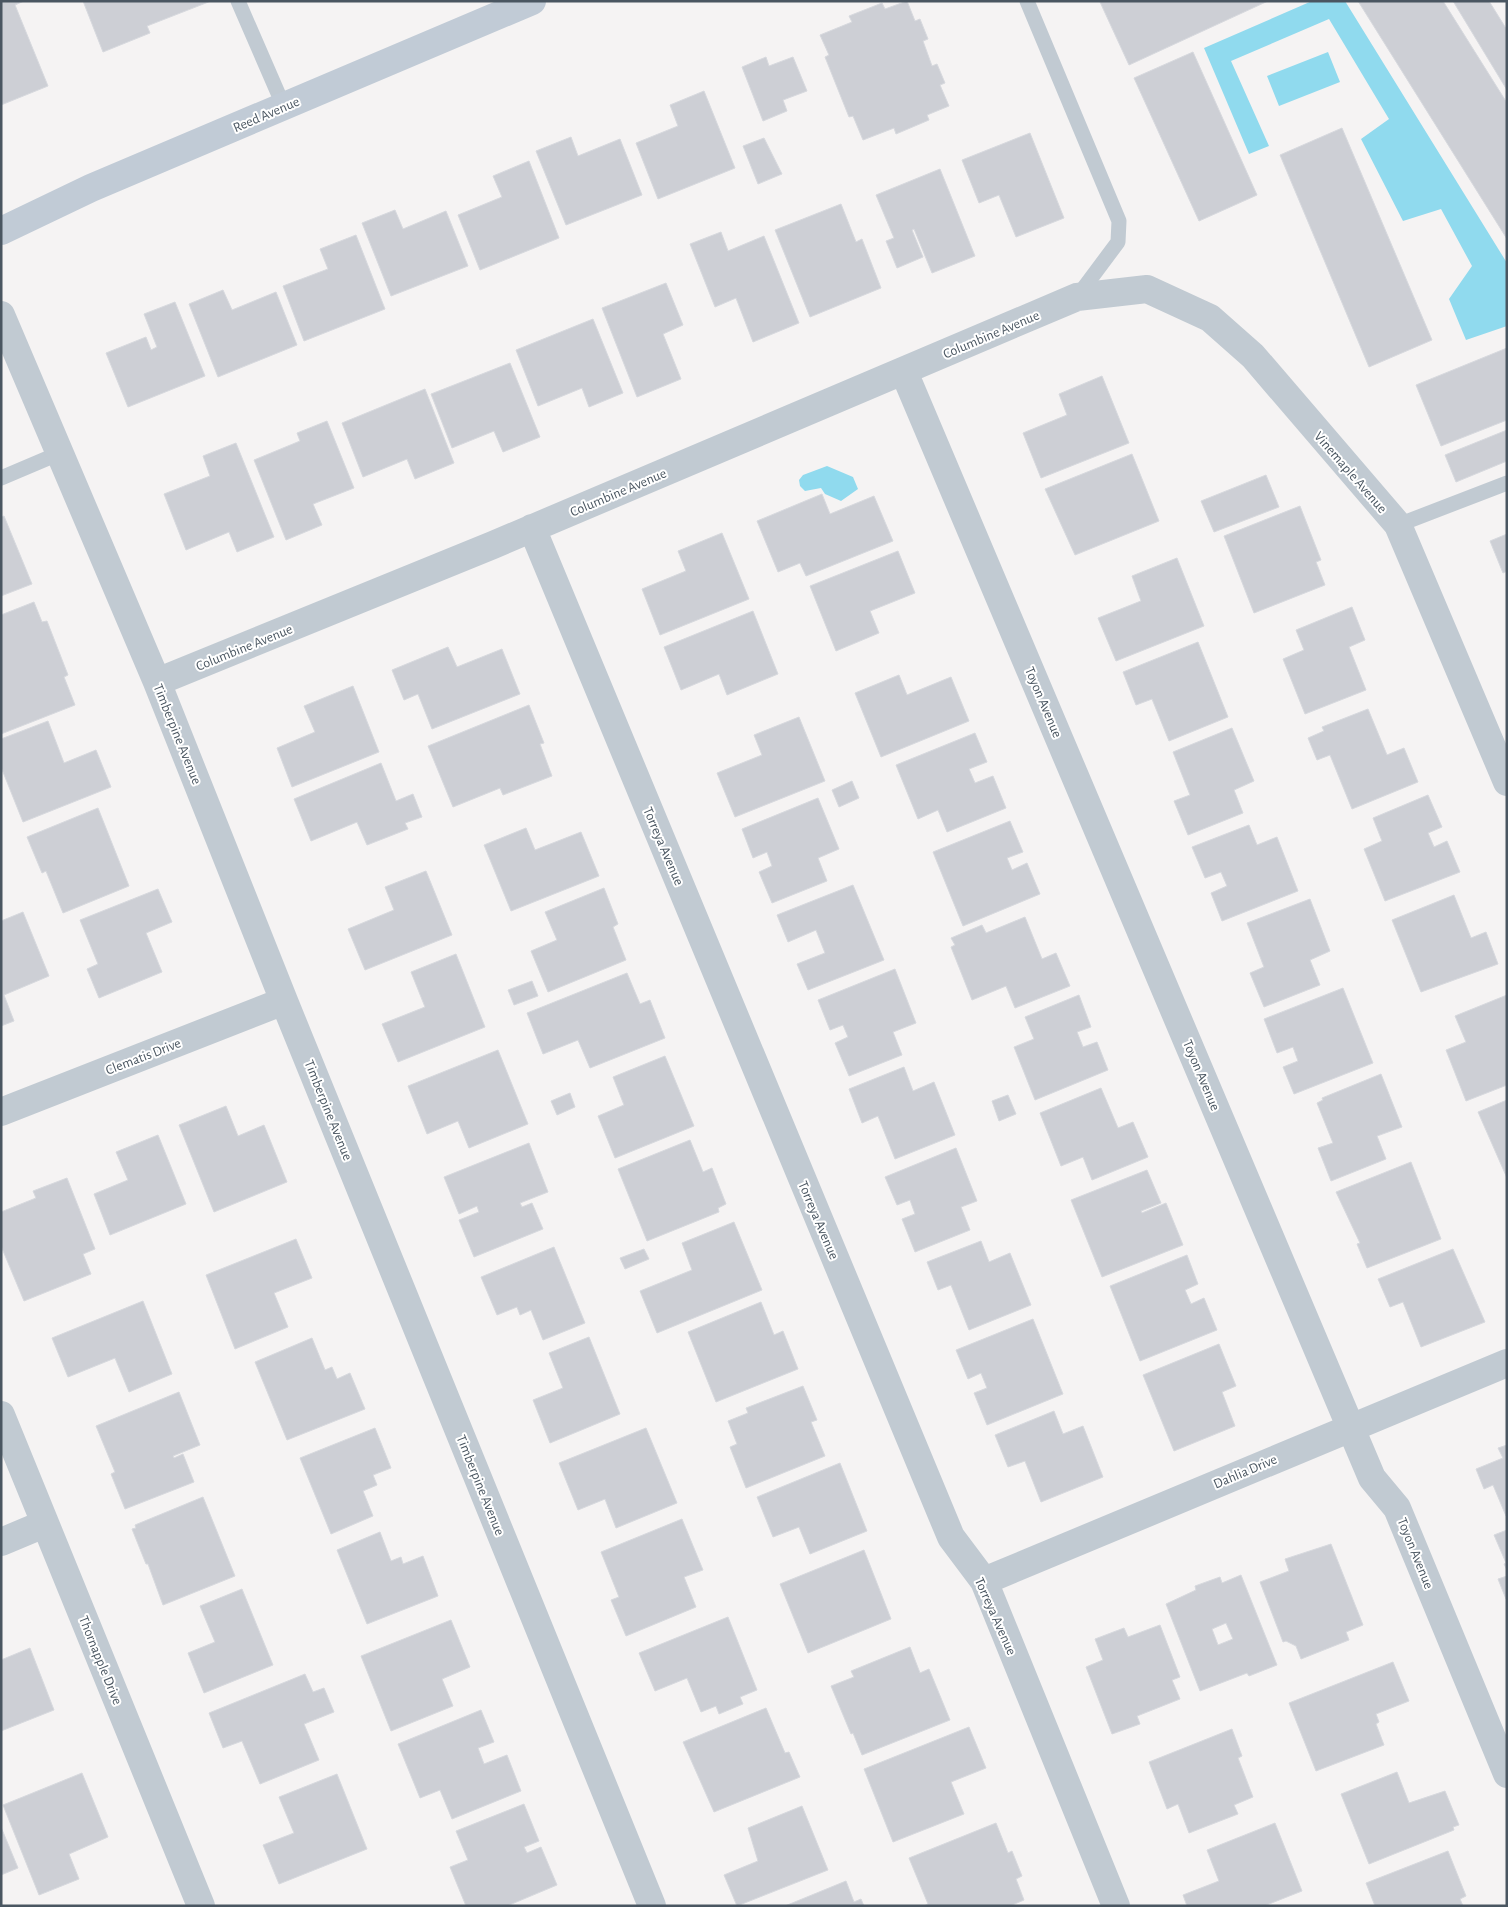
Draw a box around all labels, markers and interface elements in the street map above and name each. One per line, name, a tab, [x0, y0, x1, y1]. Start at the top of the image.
street label: Reed Avenue	[231, 95, 302, 135]
street label: Columbine Avenue	[941, 308, 1041, 361]
street label: Vinemaple Avenue	[1311, 429, 1389, 516]
street label: Columbine Avenue	[568, 466, 668, 519]
street label: Columbine Avenue	[194, 622, 295, 674]
street label: Toyon Avenue	[1022, 665, 1064, 740]
street label: Timberpine Avenue	[151, 682, 204, 787]
street label: Torreya Avenue	[640, 805, 686, 888]
street label: Clematis Drive	[104, 1036, 183, 1078]
street label: Toyon Avenue	[1180, 1038, 1222, 1113]
street label: Timberpine Avenue	[302, 1058, 355, 1163]
street label: Torreya Avenue	[795, 1179, 841, 1262]
street label: Timberpine Avenue	[454, 1433, 507, 1538]
street label: Dahlia Drive	[1212, 1452, 1279, 1492]
street label: Toyon Avenue	[1394, 1516, 1436, 1591]
street label: Torreya Avenue	[972, 1575, 1018, 1657]
street label: Thornapple Drive	[76, 1614, 124, 1707]

